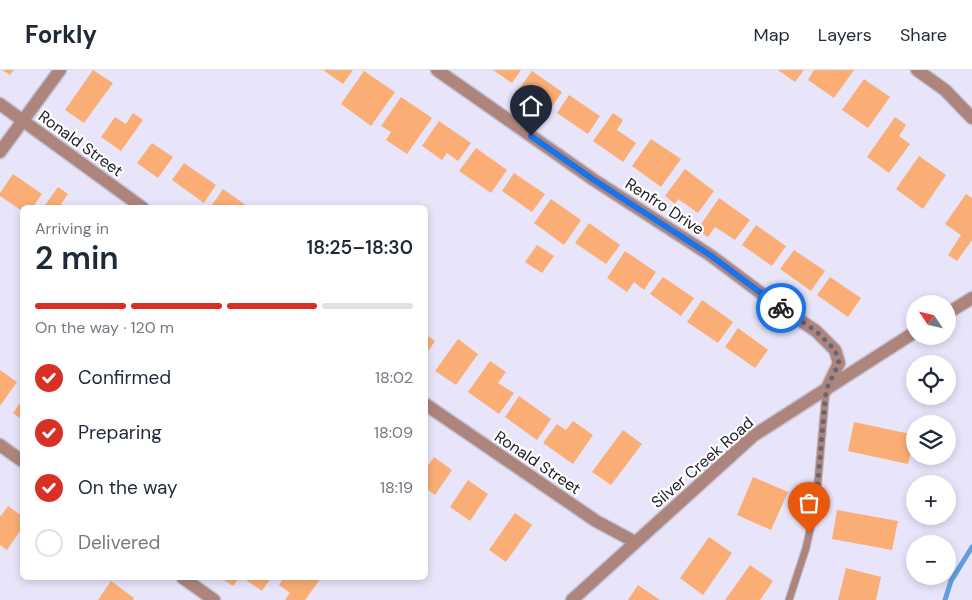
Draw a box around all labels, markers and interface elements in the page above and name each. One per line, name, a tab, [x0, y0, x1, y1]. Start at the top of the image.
text: Forkly	[25, 19, 97, 50]
text: Map	[754, 23, 790, 47]
text: Layers	[818, 23, 872, 47]
text: Share	[900, 23, 947, 47]
pin	[510, 85, 552, 136]
icon: home	[517, 92, 545, 120]
street label: Ronald Street	[34, 106, 127, 181]
street label: Renfro Drive	[621, 173, 708, 240]
text: Arriving in	[35, 218, 109, 239]
text: 18:25–18:30	[307, 235, 413, 260]
text: 2 min	[35, 237, 119, 279]
courier	[756, 283, 806, 333]
icon: bike	[767, 294, 795, 322]
north arrow	[906, 295, 956, 345]
map controls	[906, 295, 956, 585]
text: On the way · 120 m	[35, 317, 174, 338]
button: locate	[906, 355, 956, 405]
icon: check	[35, 364, 63, 392]
text: Confirmed	[78, 365, 171, 390]
text: 18:02	[375, 367, 413, 388]
street label: Silver Creek Road	[647, 412, 758, 513]
button: layers	[906, 415, 956, 465]
icon: check	[35, 419, 63, 447]
text: Preparing	[78, 420, 162, 445]
text: 18:09	[374, 422, 413, 443]
street label: Ronald Street	[491, 426, 585, 499]
icon: check	[35, 474, 63, 502]
text: On the way	[78, 475, 178, 500]
button: +	[906, 475, 956, 525]
text: 18:19	[380, 477, 413, 498]
pin	[788, 482, 830, 533]
icon: bag	[795, 489, 823, 517]
text: Delivered	[78, 530, 160, 555]
button: −	[906, 535, 956, 585]

